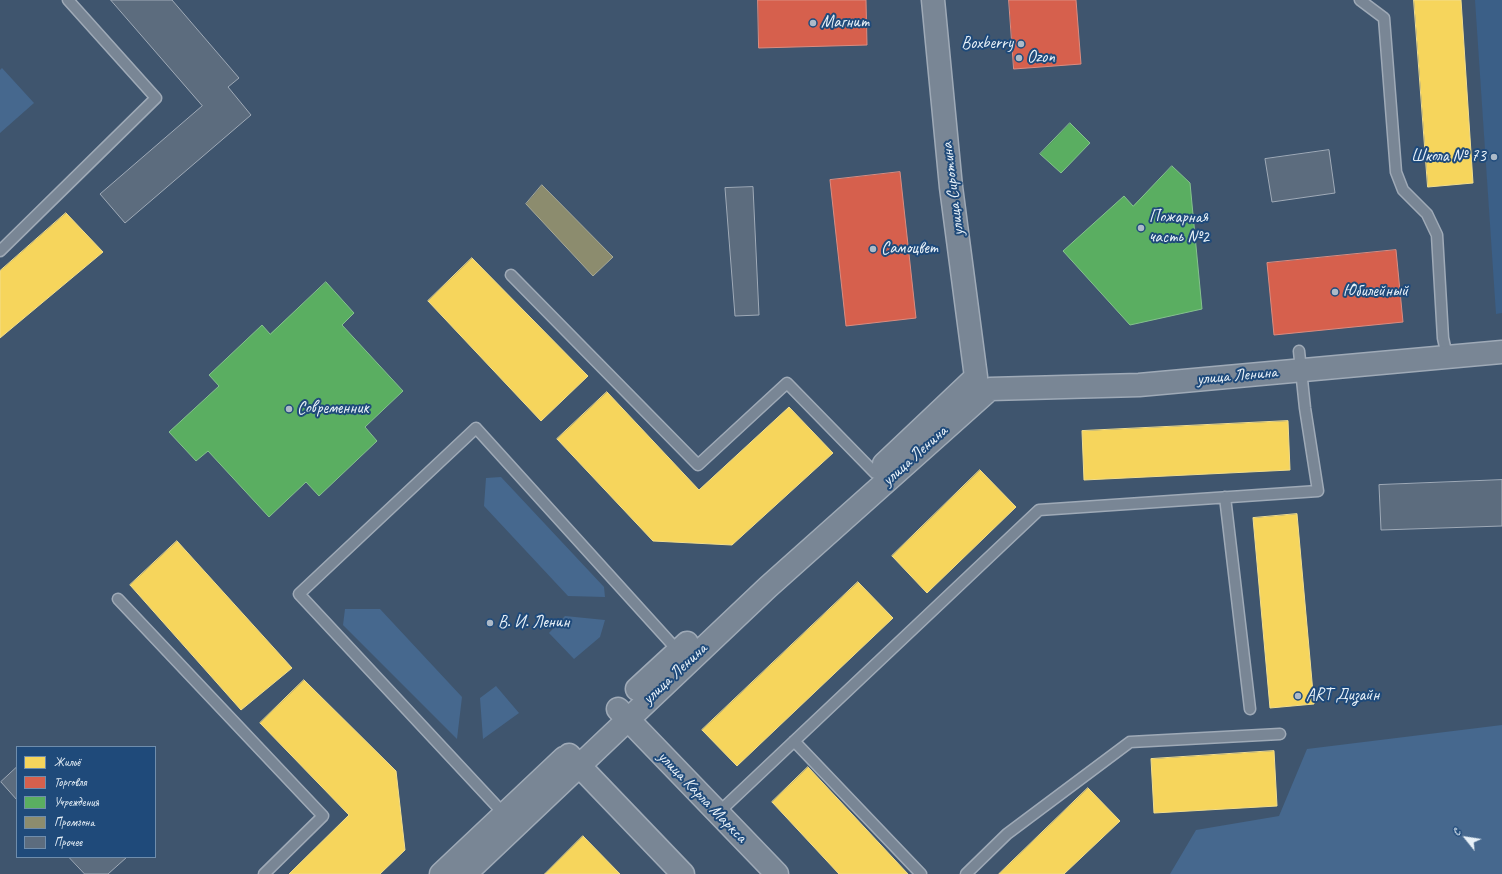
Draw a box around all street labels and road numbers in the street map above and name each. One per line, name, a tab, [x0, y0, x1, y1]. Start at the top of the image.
street label: улица Сиротина	[937, 141, 969, 237]
street label: улица Ленина	[1196, 362, 1278, 390]
street label: улица Ленина	[878, 421, 952, 491]
street label: улица Ленина	[639, 639, 711, 709]
street label: улица Карла Маркса	[653, 747, 751, 847]

